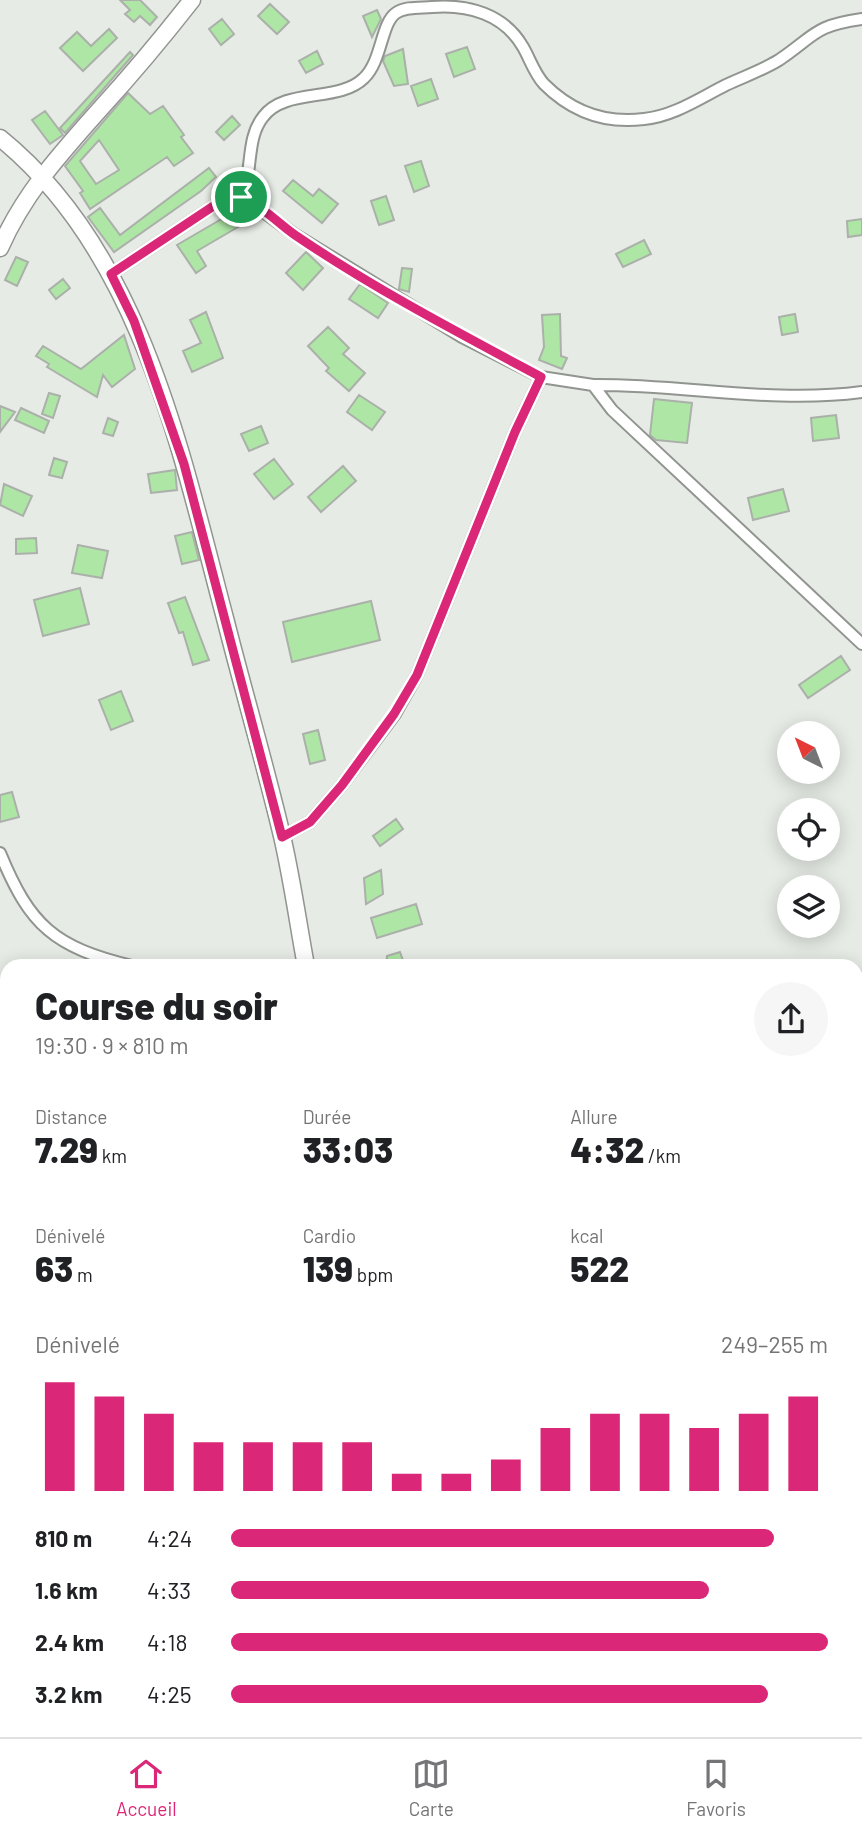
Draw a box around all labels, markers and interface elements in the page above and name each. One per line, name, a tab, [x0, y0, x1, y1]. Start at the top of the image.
pin	[211, 167, 271, 227]
icon: arrive	[222, 178, 260, 216]
north arrow	[777, 721, 840, 784]
map controls	[777, 721, 840, 938]
button: locate	[777, 798, 840, 861]
button: layers	[777, 875, 840, 938]
text: Course du soir	[35, 982, 278, 1028]
button: share	[754, 982, 828, 1056]
text: 19:30 · 9 × 810 m	[35, 1031, 189, 1059]
text: Distance	[35, 1105, 107, 1128]
text: Durée	[303, 1105, 351, 1128]
text: Allure	[570, 1105, 618, 1128]
text: 7.29	[35, 1128, 98, 1170]
text: 33:03	[303, 1128, 393, 1170]
text: 4:32	[570, 1128, 644, 1170]
text: km	[98, 1144, 127, 1167]
text: /km	[644, 1144, 681, 1167]
text: Dénivelé	[35, 1224, 105, 1247]
text: Cardio	[303, 1224, 356, 1247]
text: kcal	[570, 1224, 603, 1247]
text: 63	[35, 1247, 73, 1289]
text: 139	[303, 1247, 353, 1289]
text: 522	[570, 1247, 629, 1289]
text: m	[73, 1263, 93, 1286]
text: bpm	[353, 1263, 393, 1286]
text: Dénivelé	[35, 1330, 120, 1358]
text: 249–255 m	[721, 1330, 828, 1358]
text: 810 m	[35, 1524, 92, 1552]
text: 4:24	[147, 1524, 192, 1552]
text: 1.6 km	[35, 1576, 98, 1604]
text: 4:33	[147, 1576, 191, 1604]
text: 2.4 km	[35, 1628, 104, 1656]
text: 4:18	[147, 1628, 188, 1656]
text: 3.2 km	[35, 1680, 103, 1708]
text: 4:25	[147, 1680, 192, 1708]
tab: Accueil	[116, 1755, 177, 1820]
tab: Carte	[409, 1755, 454, 1820]
tab: Favoris	[686, 1755, 746, 1820]

